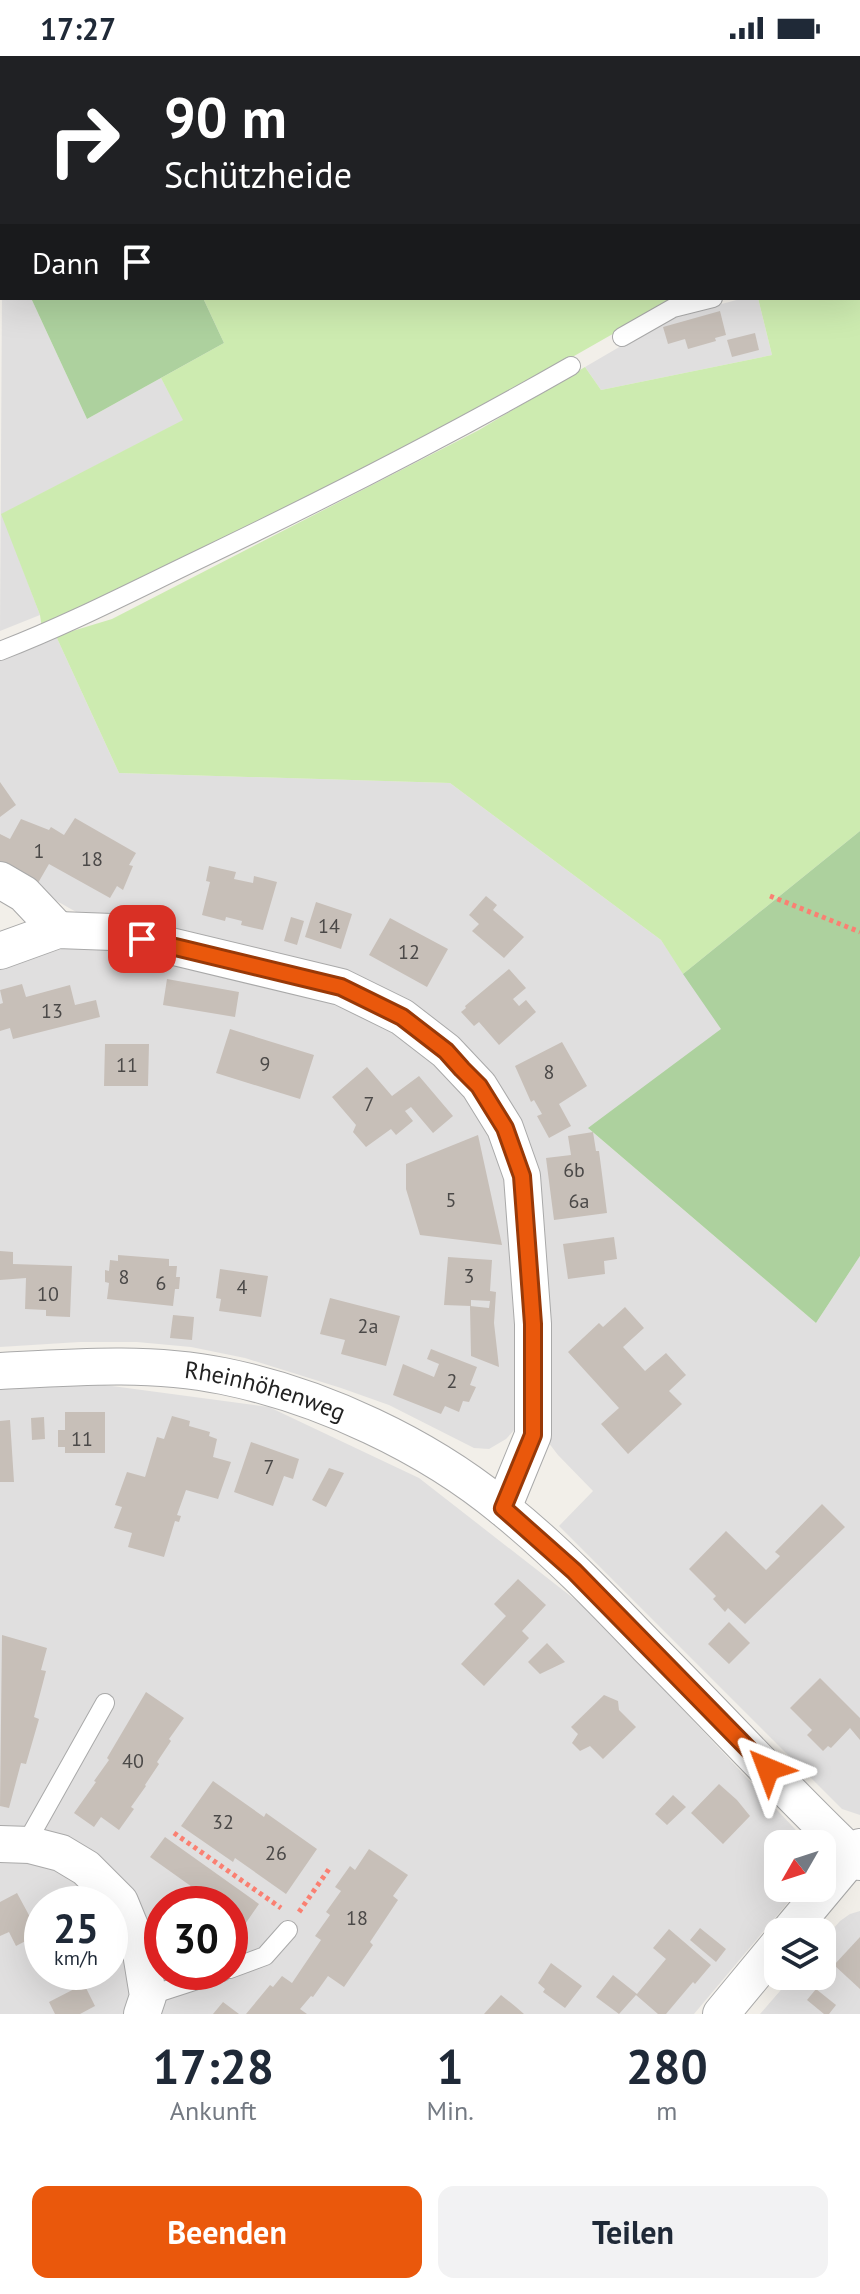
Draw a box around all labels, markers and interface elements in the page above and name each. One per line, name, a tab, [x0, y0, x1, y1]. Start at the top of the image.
text: 17:27	[40, 9, 116, 48]
text: 90 m	[164, 81, 287, 153]
icon: right	[32, 88, 136, 192]
text: Schützheide	[164, 151, 352, 198]
icon: arrive	[115, 240, 159, 284]
text: Dann	[32, 243, 99, 282]
house number: 1	[34, 838, 44, 864]
house number: 18	[81, 846, 103, 872]
pin	[108, 905, 176, 973]
house number: 14	[318, 913, 340, 939]
icon: arrive	[120, 917, 164, 961]
house number: 12	[398, 939, 420, 965]
house number: 13	[41, 998, 63, 1024]
house number: 9	[260, 1051, 270, 1077]
house number: 11	[116, 1052, 138, 1078]
house number: 8	[544, 1059, 554, 1085]
house number: 7	[364, 1091, 374, 1117]
house number: 6b	[563, 1157, 585, 1183]
house number: 5	[446, 1187, 456, 1213]
house number: 6a	[569, 1188, 589, 1214]
house number: 3	[464, 1263, 474, 1289]
house number: 8	[119, 1264, 129, 1290]
house number: 6	[156, 1270, 166, 1296]
house number: 4	[237, 1274, 248, 1300]
house number: 10	[37, 1281, 59, 1307]
house number: 2a	[358, 1313, 378, 1339]
street label: Rheinhöhenweg	[183, 1354, 350, 1428]
house number: 2	[447, 1368, 457, 1394]
house number: 11	[71, 1426, 93, 1452]
house number: 7	[264, 1454, 274, 1480]
position arrow	[726, 1727, 810, 1811]
house number: 40	[122, 1748, 144, 1774]
house number: 32	[212, 1809, 234, 1835]
north arrow	[764, 1830, 836, 1902]
map controls	[764, 1830, 836, 1990]
house number: 26	[265, 1840, 287, 1866]
speed limit sign: 30	[144, 1886, 248, 1990]
text: 25	[53, 1902, 99, 1954]
house number: 18	[346, 1905, 368, 1931]
button: layers	[764, 1918, 836, 1990]
text: km/h	[54, 1945, 98, 1971]
text: 17:28	[152, 2035, 274, 2097]
text: 1	[436, 2035, 464, 2097]
text: 280	[626, 2035, 708, 2097]
text: Ankunft	[170, 2094, 257, 2127]
text: Min.	[426, 2094, 474, 2127]
text: m	[656, 2094, 677, 2127]
button: Beenden	[32, 2186, 422, 2278]
button: Teilen	[438, 2186, 828, 2278]

